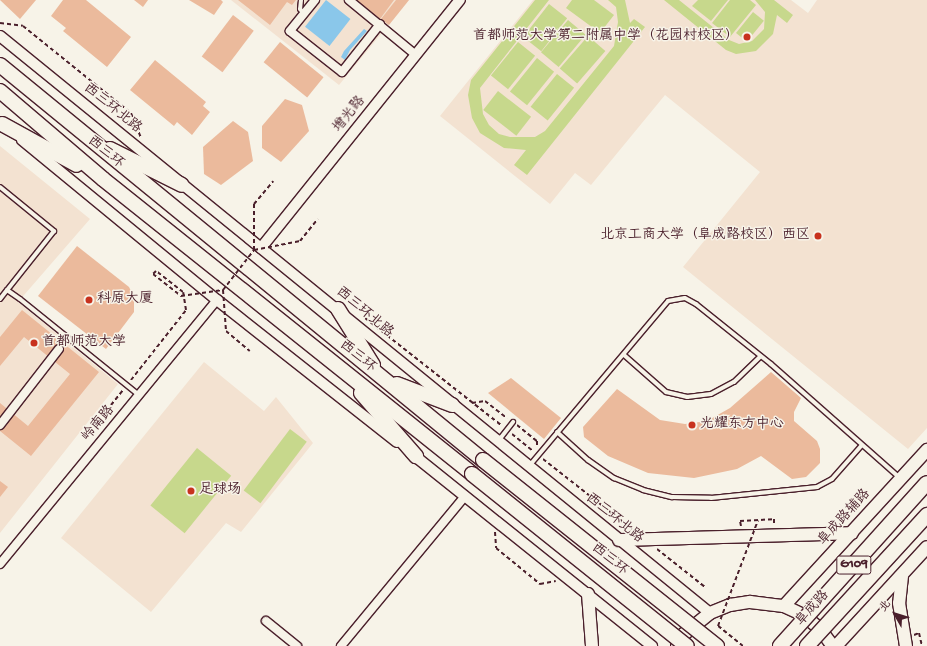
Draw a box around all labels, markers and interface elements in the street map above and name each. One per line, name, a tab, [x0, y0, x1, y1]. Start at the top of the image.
place label: 首都师范大学第二附属中学（花园村校区）	[473, 29, 739, 45]
marker: 首都师范大学第二附属中学（花园村校区）	[742, 32, 752, 42]
street label: 西三环北路	[80, 80, 144, 138]
street label: 增光路	[330, 93, 370, 137]
street label: 西三环	[83, 133, 127, 173]
place label: 北京工商大学（阜成路校区）西区	[600, 228, 810, 244]
marker: 北京工商大学（阜成路校区）西区	[813, 231, 823, 241]
street label: 西三环北路	[332, 284, 396, 342]
place label: 科原大厦	[97, 292, 153, 308]
marker: 科原大厦	[84, 295, 94, 305]
place label: 首都师范大学	[42, 335, 126, 351]
street label: 西三环	[335, 337, 379, 377]
marker: 首都师范大学	[29, 338, 39, 348]
street label: 岭南路	[79, 403, 119, 445]
place label: 光耀东方中心	[700, 417, 784, 433]
marker: 光耀东方中心	[687, 420, 697, 430]
place label: 足球场	[199, 483, 241, 499]
marker: 足球场	[186, 486, 196, 496]
street label: 阜成路辅路	[815, 486, 875, 550]
street label: 西三环北路	[582, 490, 646, 548]
street label: 西三环	[587, 540, 631, 580]
road number: G109	[836, 554, 872, 576]
street label: 阜成路	[793, 588, 833, 630]
north arrow	[875, 594, 915, 634]
text: 北	[878, 598, 894, 614]

